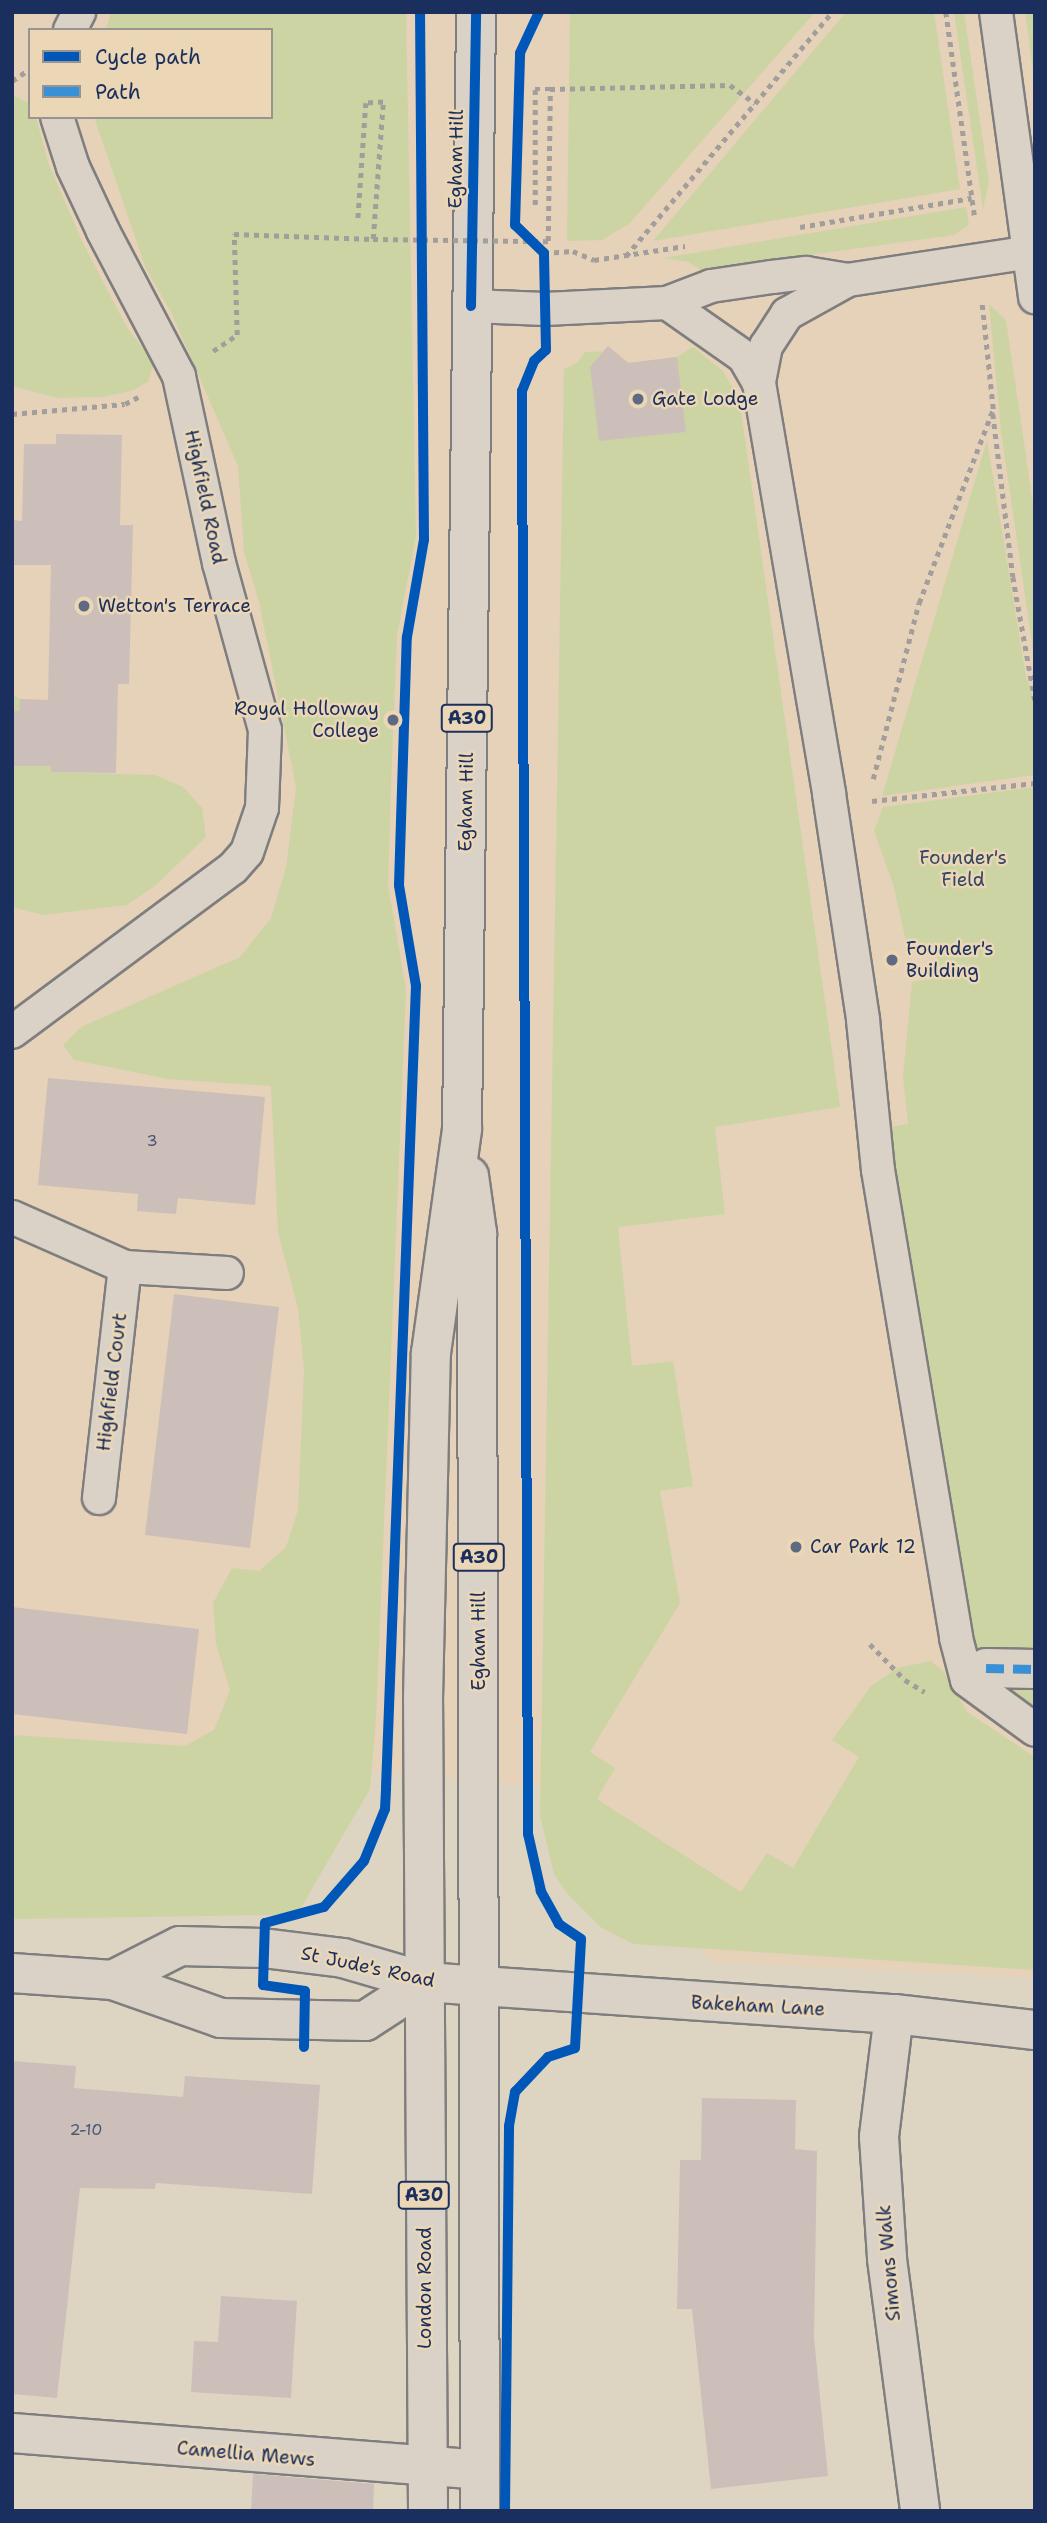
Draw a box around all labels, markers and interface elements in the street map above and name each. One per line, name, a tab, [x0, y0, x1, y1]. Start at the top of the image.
legend	[28, 28, 273, 119]
text: Cycle path	[95, 43, 201, 71]
text: Path	[95, 78, 141, 106]
street label: Egham Hill	[444, 109, 468, 209]
place label: Gate Lodge	[652, 388, 759, 410]
marker: Gate Lodge	[630, 391, 646, 407]
street label: Highfield Road	[180, 428, 230, 566]
place label: Wetton's Terrace	[98, 595, 251, 617]
marker: Wetton's Terrace	[76, 598, 92, 614]
place label: Royal Holloway College	[234, 698, 379, 742]
road number: A30	[441, 704, 493, 732]
marker: Royal Holloway College	[385, 712, 401, 728]
street label: Egham Hill	[454, 752, 478, 852]
park label: Founder's Field	[919, 847, 1007, 891]
place label: Founder's Building	[906, 938, 994, 982]
marker: Founder's Building	[884, 952, 900, 968]
house number: 3	[146, 1131, 158, 1151]
street label: Highfield Court	[92, 1311, 132, 1453]
place label: Car Park 12	[810, 1536, 916, 1558]
marker: Car Park 12	[788, 1539, 804, 1555]
road number: A30	[453, 1542, 505, 1572]
street label: Egham Hill	[468, 1591, 490, 1691]
street label: St Jude's Road	[299, 1942, 437, 1992]
street label: Bakeham Lane	[690, 1991, 826, 2021]
house number: 2-10	[70, 2120, 102, 2140]
road number: A30	[398, 2180, 450, 2210]
street label: Simons Walk	[873, 2204, 905, 2322]
street label: London Road	[414, 2227, 436, 2349]
street label: Camellia Mews	[176, 2437, 316, 2471]

